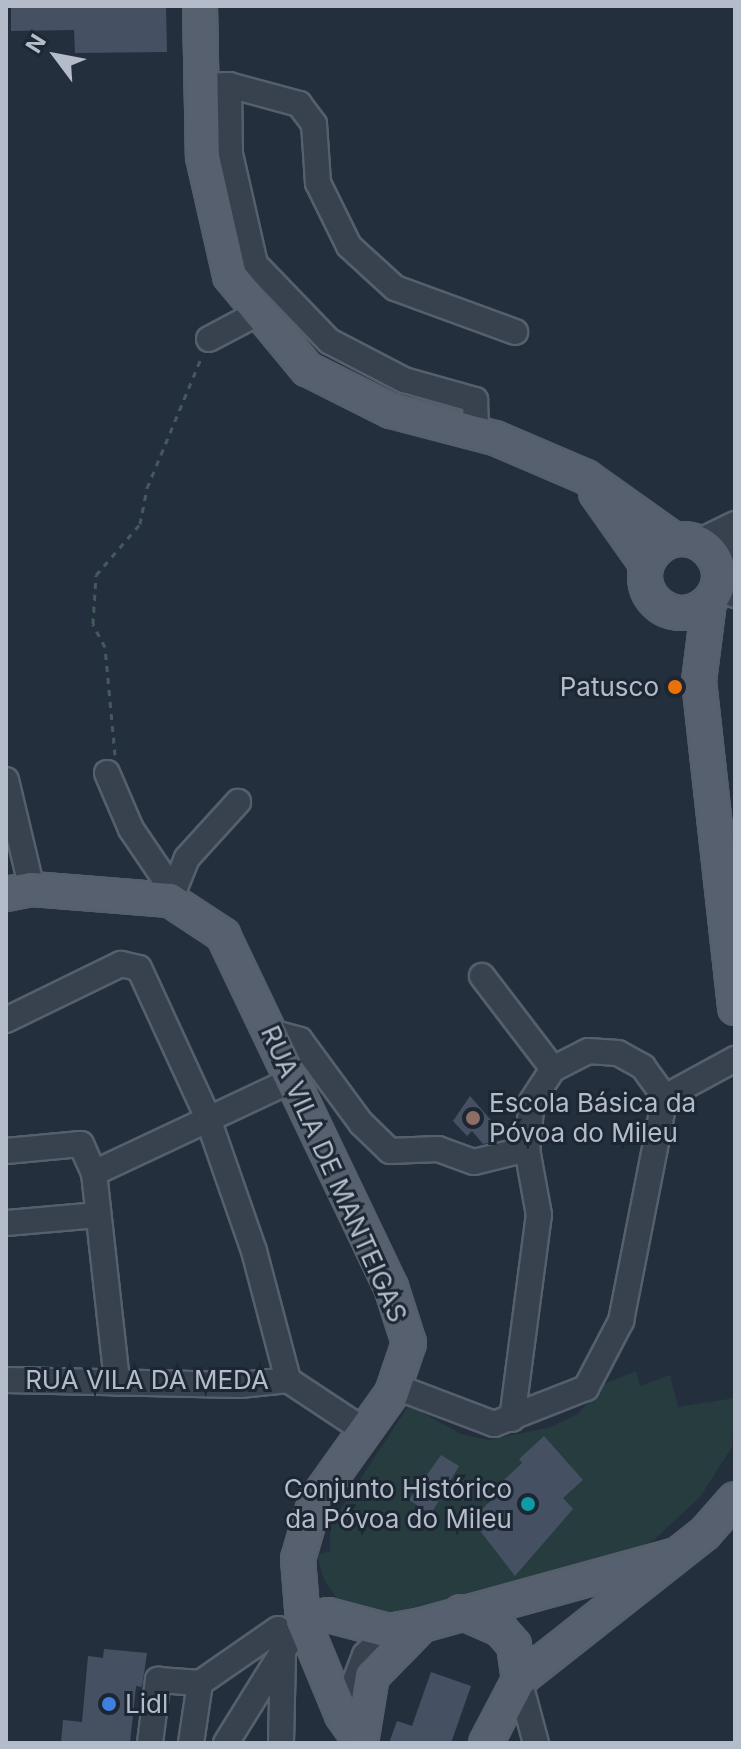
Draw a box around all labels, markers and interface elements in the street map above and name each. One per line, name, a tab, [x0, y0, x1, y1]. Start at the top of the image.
north arrow	[16, 16, 96, 96]
text: N	[20, 29, 51, 57]
place label: Patusco	[560, 671, 659, 703]
marker: Patusco	[666, 678, 684, 696]
street label: RUA VILA DE MANTEIGAS	[254, 1021, 414, 1327]
place label: Escola Básica da Póvoa do Mileu	[489, 1087, 696, 1148]
marker: Escola Básica da Póvoa do Mileu	[464, 1109, 482, 1127]
street label: RUA VILA DA MEDA	[25, 1364, 269, 1396]
place label: Conjunto Histórico da Póvoa do Mileu	[284, 1473, 512, 1534]
marker: Conjunto Histórico da Póvoa do Mileu	[519, 1495, 537, 1513]
place label: Lidl	[125, 1688, 168, 1720]
marker: Lidl	[100, 1695, 118, 1713]

